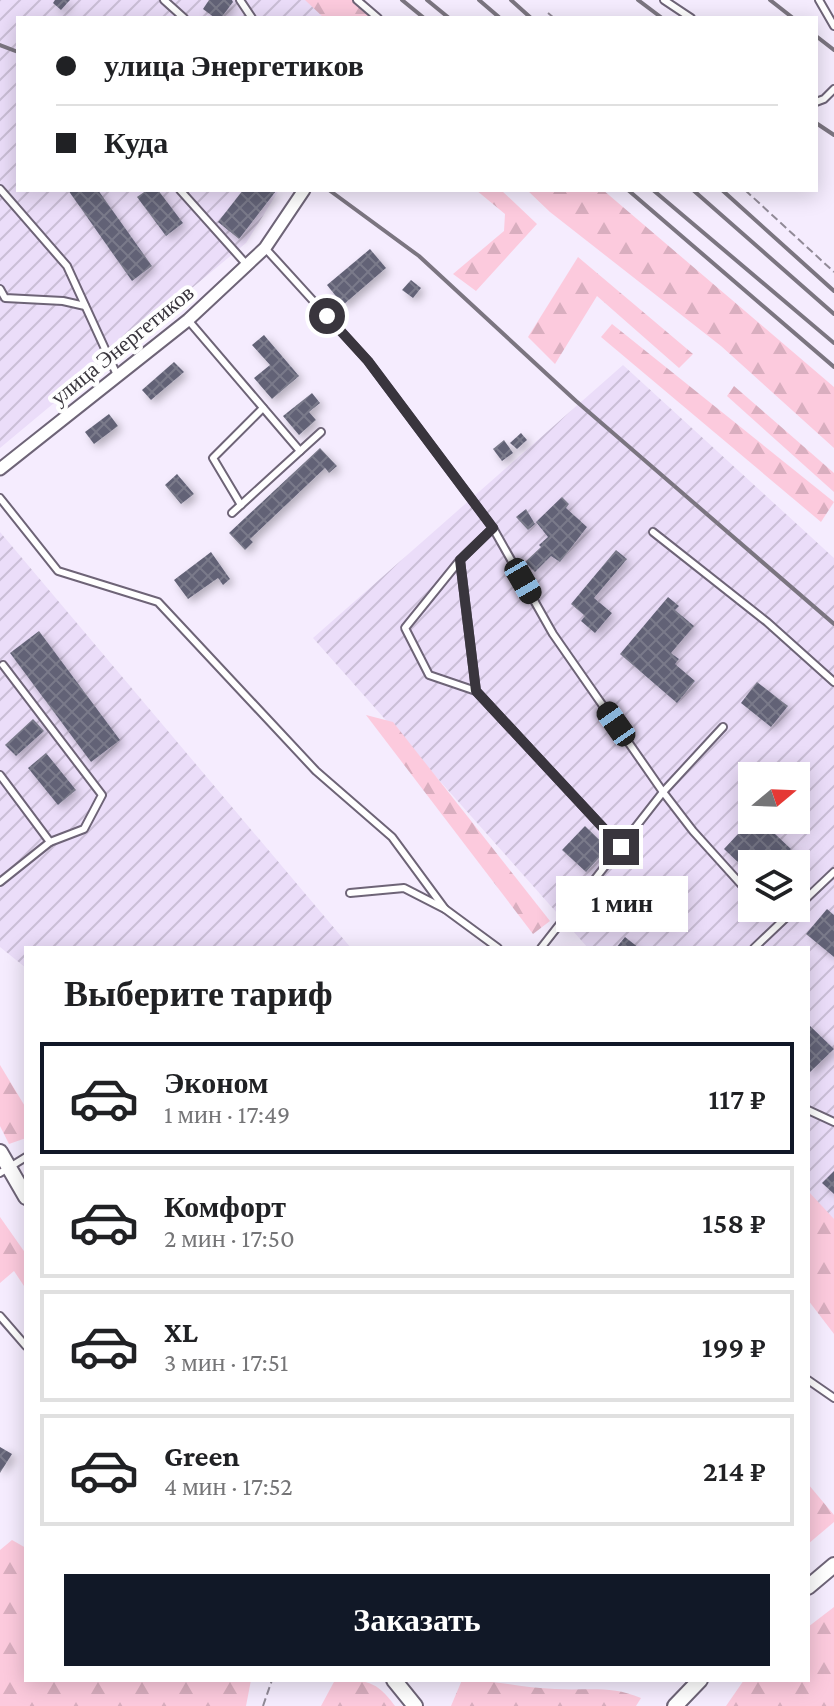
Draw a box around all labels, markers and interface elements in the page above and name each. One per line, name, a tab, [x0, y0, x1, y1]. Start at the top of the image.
text: улица Энергетиков	[104, 49, 364, 82]
text: Куда	[104, 126, 168, 159]
street label: улица Энергетиков	[46, 280, 198, 410]
route start	[309, 298, 345, 334]
car	[501, 554, 545, 608]
car	[592, 697, 640, 751]
north arrow	[738, 762, 810, 834]
map controls	[738, 762, 810, 922]
route end	[603, 829, 639, 865]
button: layers	[738, 850, 810, 922]
callout: 1 мин	[555, 875, 687, 931]
text: 1 мин	[591, 889, 653, 918]
text: Выберите тариф	[64, 974, 333, 1014]
icon: car	[68, 1062, 140, 1134]
text: Эконом	[164, 1066, 268, 1099]
text: 117 ₽	[709, 1082, 766, 1115]
text: 1 мин · 17:49	[164, 1100, 290, 1129]
icon: car	[68, 1186, 140, 1258]
text: Комфорт	[164, 1190, 286, 1223]
text: 158 ₽	[702, 1206, 766, 1239]
text: 2 мин · 17:50	[164, 1224, 295, 1253]
icon: car	[68, 1310, 140, 1382]
text: XL	[164, 1315, 198, 1348]
text: 199 ₽	[702, 1330, 766, 1363]
text: 3 мин · 17:51	[164, 1348, 288, 1377]
icon: car	[68, 1434, 140, 1506]
text: Green	[164, 1439, 240, 1472]
text: 214 ₽	[703, 1454, 766, 1487]
text: 4 мин · 17:52	[164, 1472, 293, 1501]
button: Заказать	[64, 1574, 770, 1666]

